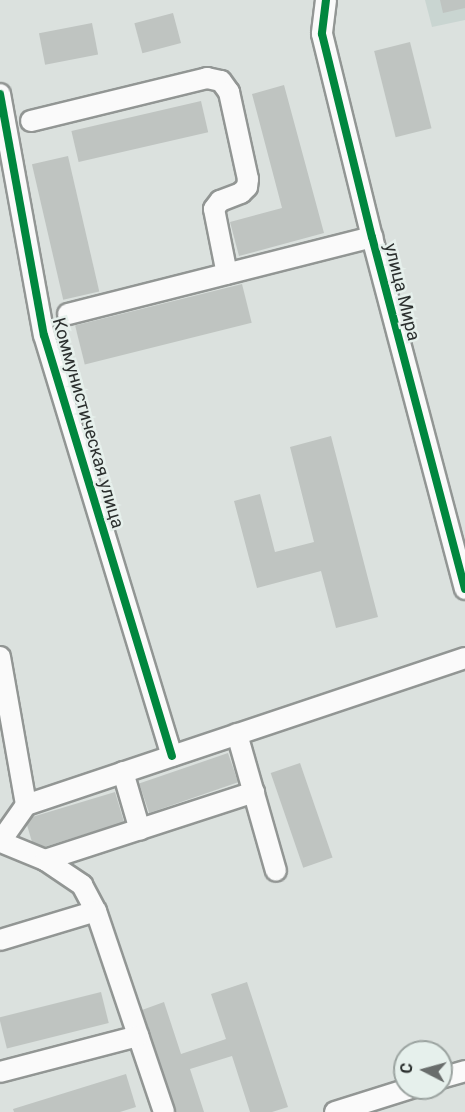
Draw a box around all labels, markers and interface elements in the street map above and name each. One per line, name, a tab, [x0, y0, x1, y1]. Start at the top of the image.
street label: улица Мира	[379, 241, 425, 343]
street label: Коммунистическая улица	[48, 315, 128, 531]
north arrow	[393, 1040, 453, 1100]
text: С	[397, 1062, 417, 1074]

